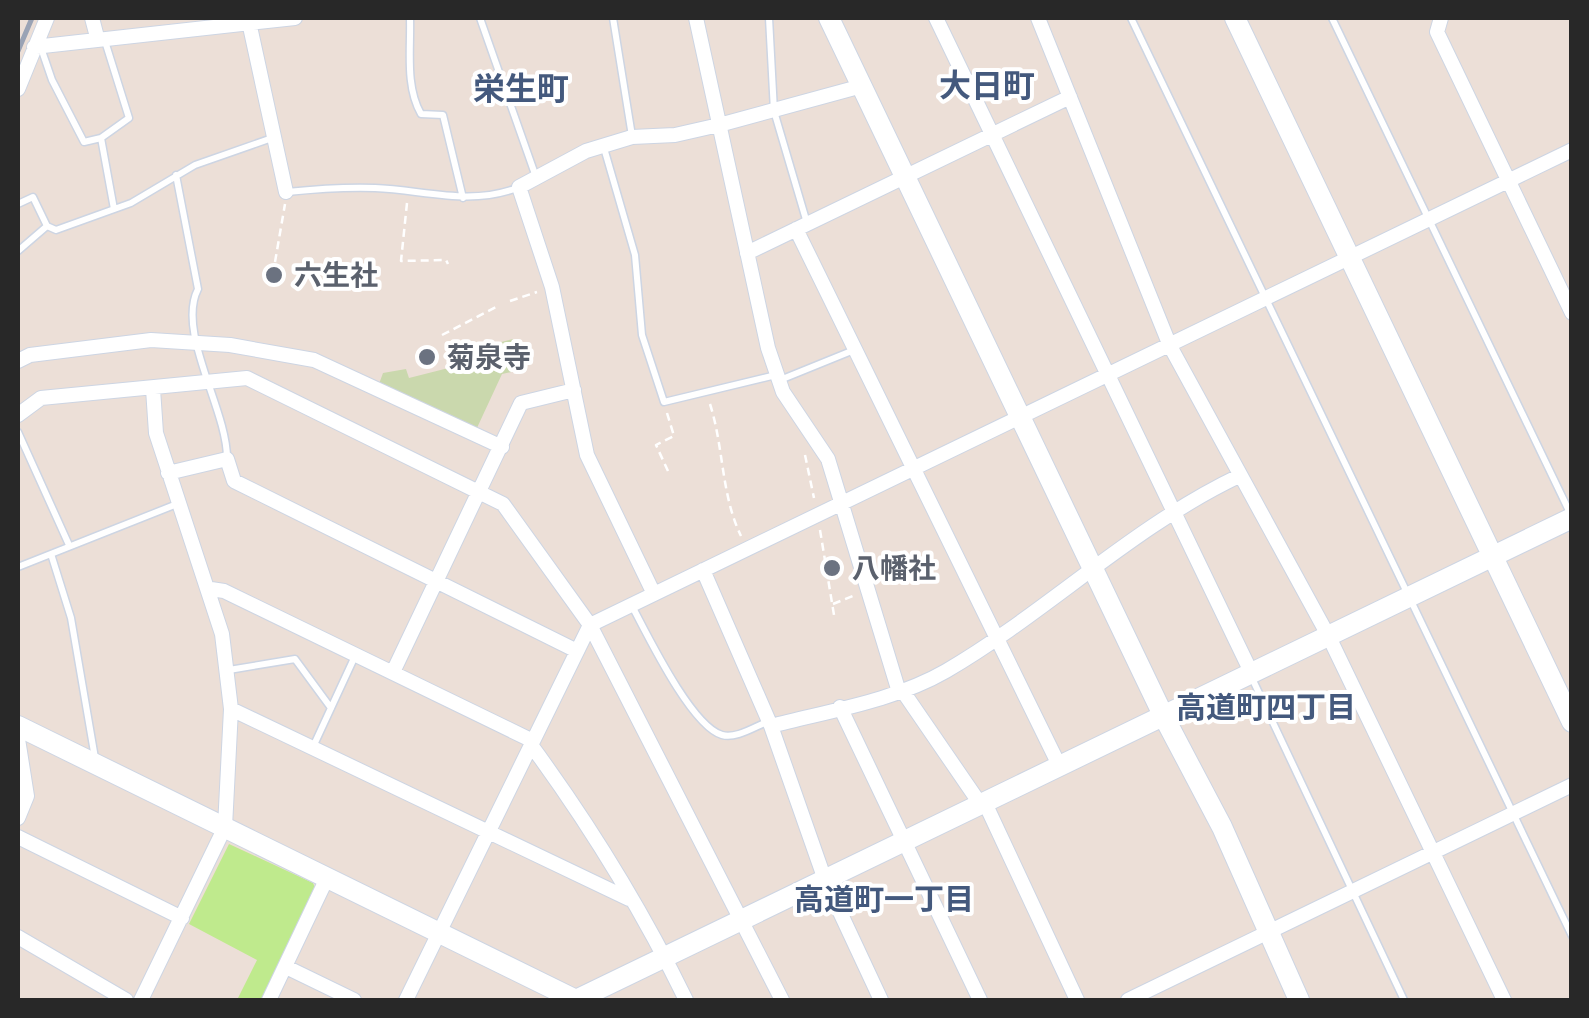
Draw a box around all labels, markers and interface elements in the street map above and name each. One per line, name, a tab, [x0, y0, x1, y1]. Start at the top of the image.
district label: 大日町	[939, 64, 1035, 110]
district label: 栄生町	[473, 67, 569, 113]
place label: 六生社	[294, 256, 378, 296]
marker: 六生社	[263, 264, 285, 286]
place label: 菊泉寺	[447, 338, 531, 378]
marker: 菊泉寺	[416, 346, 438, 368]
place label: 八幡社	[852, 549, 936, 589]
marker: 八幡社	[821, 557, 843, 579]
district label: 高道町四丁目	[1176, 687, 1356, 730]
district label: 高道町一丁目	[794, 879, 974, 922]

